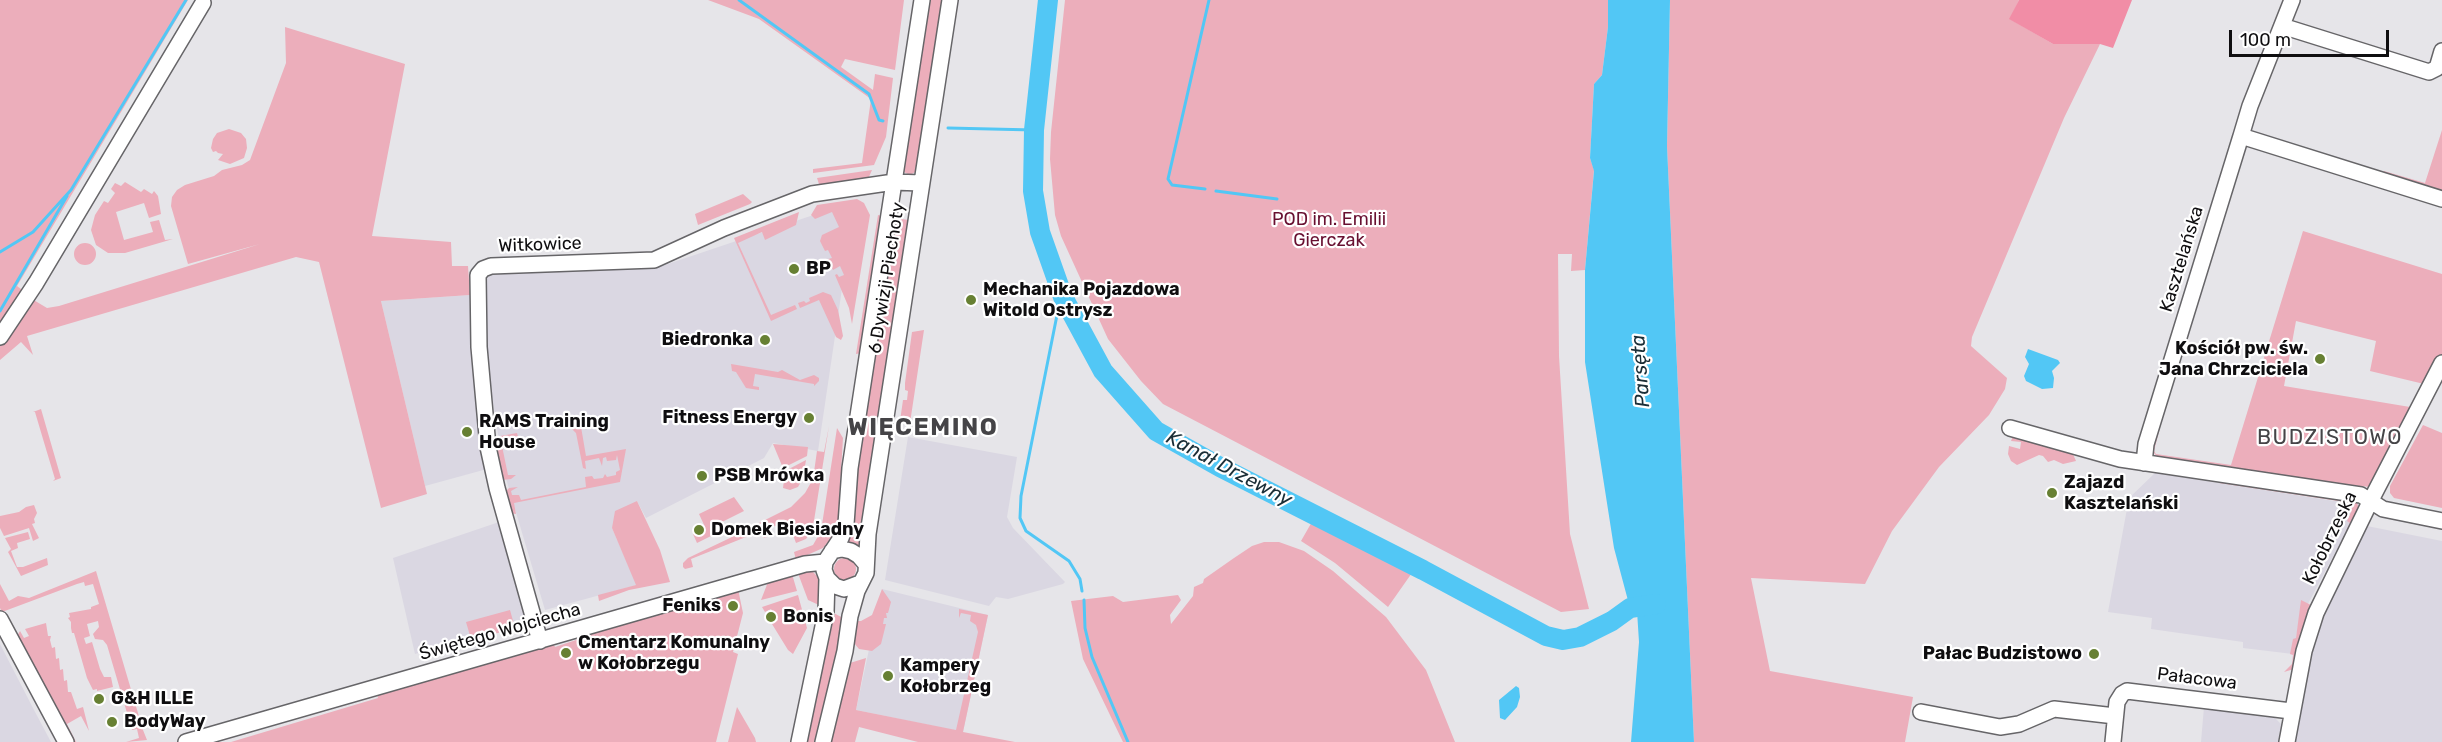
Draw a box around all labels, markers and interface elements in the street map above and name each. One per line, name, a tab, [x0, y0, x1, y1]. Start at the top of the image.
scale bar	[2232, 18, 2392, 56]
text: 100 m	[2240, 29, 2291, 51]
street label: 6 Dywizji Piechoty	[864, 201, 910, 355]
street label: Kasztelańska	[2156, 203, 2208, 315]
park label: POD im. Emilii Gierczak	[1272, 209, 1386, 252]
street label: Witkowice	[498, 233, 582, 257]
place label: BP	[806, 258, 831, 280]
marker: BP	[787, 262, 801, 276]
place label: Mechanika Pojazdowa Witold Ostrysz	[983, 279, 1180, 322]
marker: Mechanika Pojazdowa Witold Ostrysz	[964, 293, 978, 307]
place label: Biedronka	[662, 329, 753, 351]
marker: Biedronka	[758, 333, 772, 347]
water label: Parsęta	[1626, 334, 1656, 408]
place label: Kościół pw. św. Jana Chrzciciela	[2159, 338, 2308, 380]
marker: Kościół pw. św. Jana Chrzciciela	[2313, 352, 2327, 366]
place label: Fitness Energy	[662, 407, 797, 429]
place label: RAMS Training House	[479, 411, 609, 454]
marker: Fitness Energy	[802, 411, 816, 425]
district label: WIĘCEMINO	[848, 414, 998, 442]
marker: RAMS Training House	[460, 425, 474, 439]
district label: BUDZISTOWO	[2257, 425, 2403, 451]
water label: Kanał Drzewny	[1162, 426, 1296, 512]
place label: PSB Mrówka	[714, 465, 824, 487]
marker: PSB Mrówka	[695, 469, 709, 483]
place label: Zajazd Kasztelański	[2064, 472, 2178, 514]
marker: Zajazd Kasztelański	[2045, 486, 2059, 500]
street label: Kołobrzeska	[2298, 488, 2362, 588]
place label: Domek Biesiadny	[711, 519, 864, 541]
marker: Domek Biesiadny	[692, 523, 706, 537]
place label: Feniks	[662, 595, 721, 617]
street label: Świętego Wojciecha	[417, 599, 583, 665]
marker: Feniks	[726, 599, 740, 613]
place label: Bonis	[783, 606, 833, 628]
marker: Bonis	[764, 610, 778, 624]
place label: Cmentarz Komunalny w Kołobrzegu	[578, 632, 770, 674]
place label: Pałac Budzistowo	[1923, 643, 2082, 665]
marker: Cmentarz Komunalny w Kołobrzegu	[559, 646, 573, 660]
marker: Pałac Budzistowo	[2087, 647, 2101, 661]
place label: Kampery Kołobrzeg	[900, 655, 991, 698]
street label: Pałacowa	[2156, 663, 2238, 695]
marker: Kampery Kołobrzeg	[881, 669, 895, 683]
place label: G&H ILLE	[111, 688, 193, 710]
marker: G&H ILLE	[92, 692, 106, 706]
place label: BodyWay	[124, 711, 205, 733]
marker: BodyWay	[105, 715, 119, 729]

